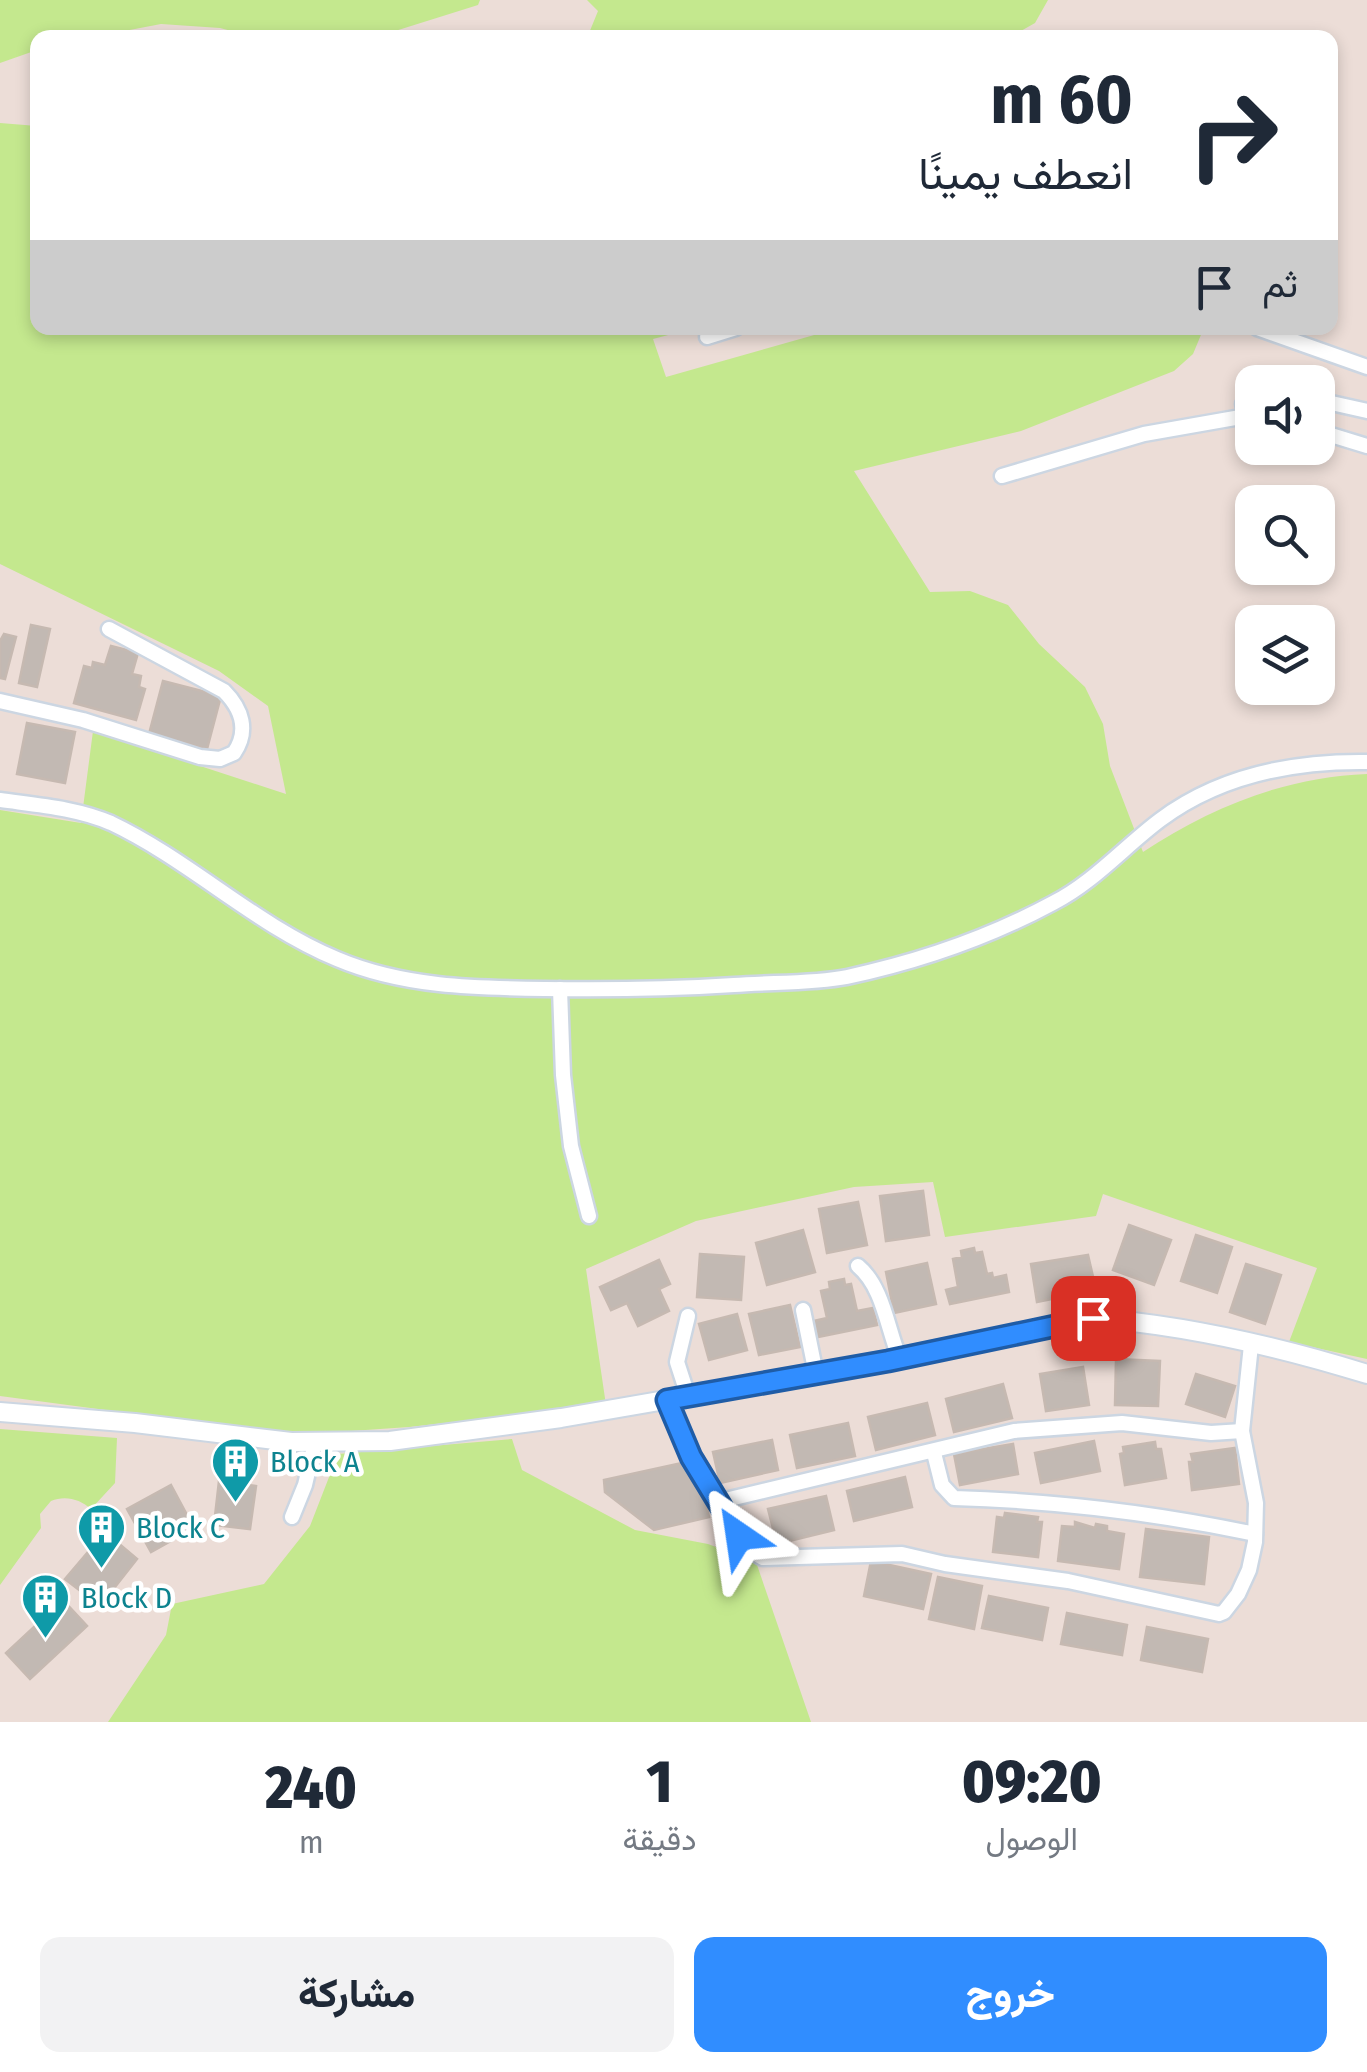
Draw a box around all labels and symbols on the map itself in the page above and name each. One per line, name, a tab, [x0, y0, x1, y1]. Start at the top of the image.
pin	[1051, 1276, 1136, 1361]
building icon: Block A	[209, 1436, 261, 1504]
place label: Block A	[270, 1444, 360, 1480]
position arrow	[687, 1484, 791, 1588]
building icon: Block C	[75, 1502, 127, 1570]
place label: Block C	[136, 1510, 225, 1546]
building icon: Block D	[20, 1572, 72, 1640]
place label: Block D	[81, 1580, 172, 1616]

